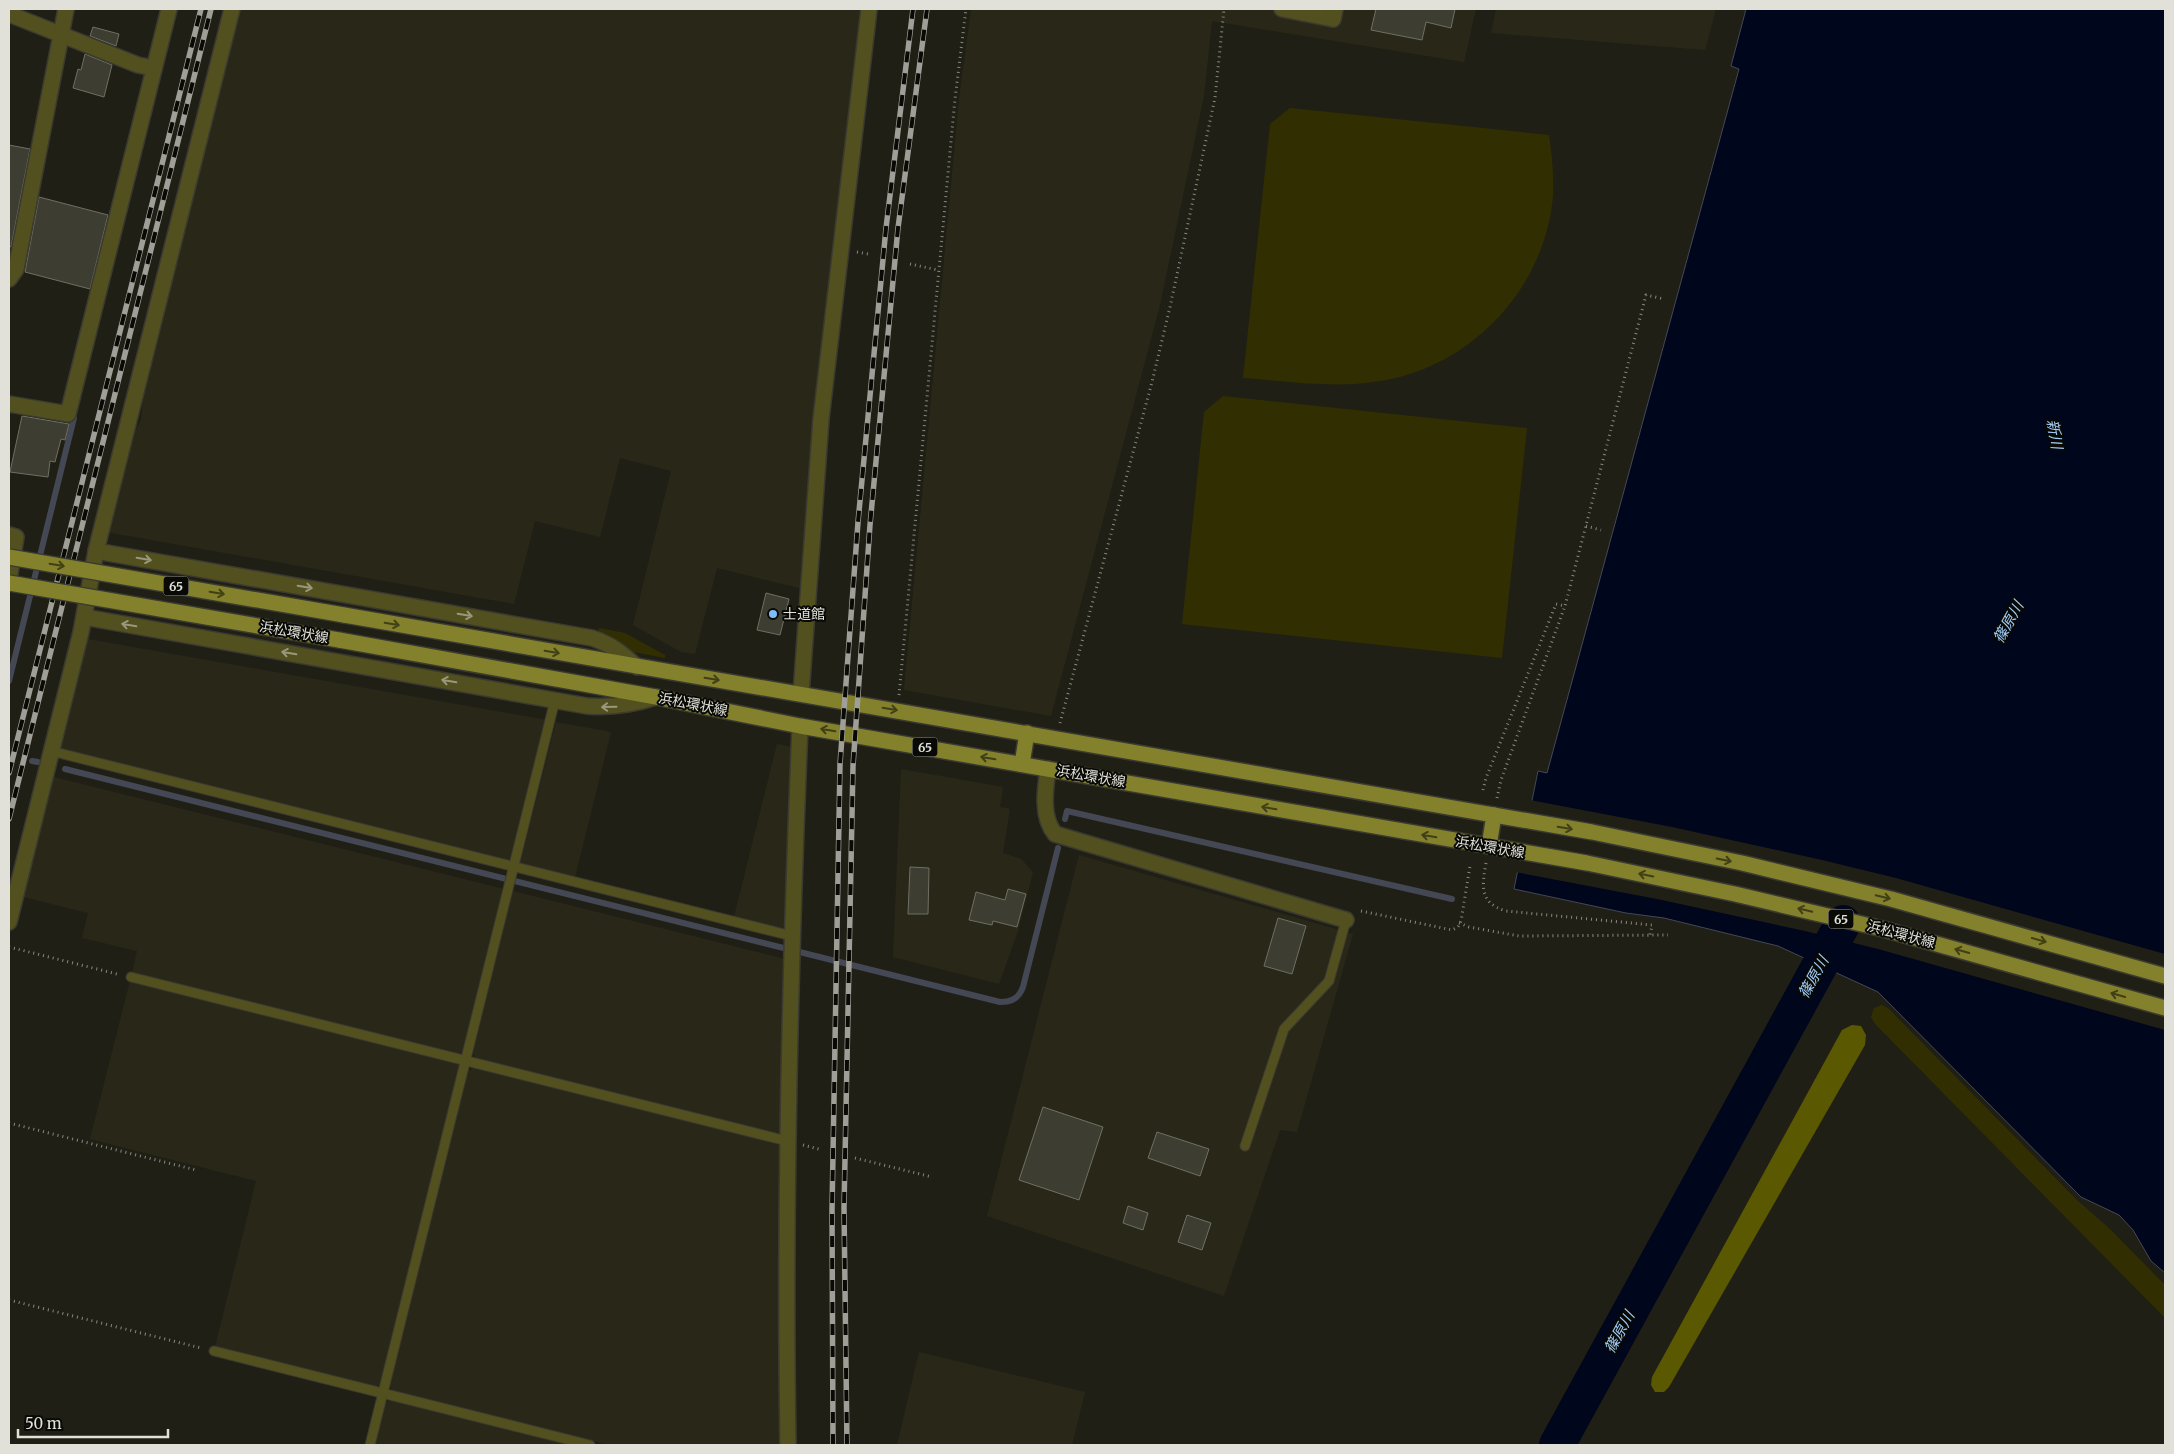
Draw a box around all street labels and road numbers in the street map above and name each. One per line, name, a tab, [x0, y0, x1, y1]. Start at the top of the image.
road number: 65	[164, 576, 188, 596]
street label: 浜松環状線	[258, 617, 330, 647]
street label: 浜松環状線	[657, 688, 729, 720]
road number: 65	[912, 738, 938, 756]
street label: 浜松環状線	[1055, 761, 1127, 791]
street label: 浜松環状線	[1454, 832, 1526, 862]
road number: 65	[1828, 910, 1854, 929]
street label: 浜松環状線	[1865, 916, 1937, 952]

